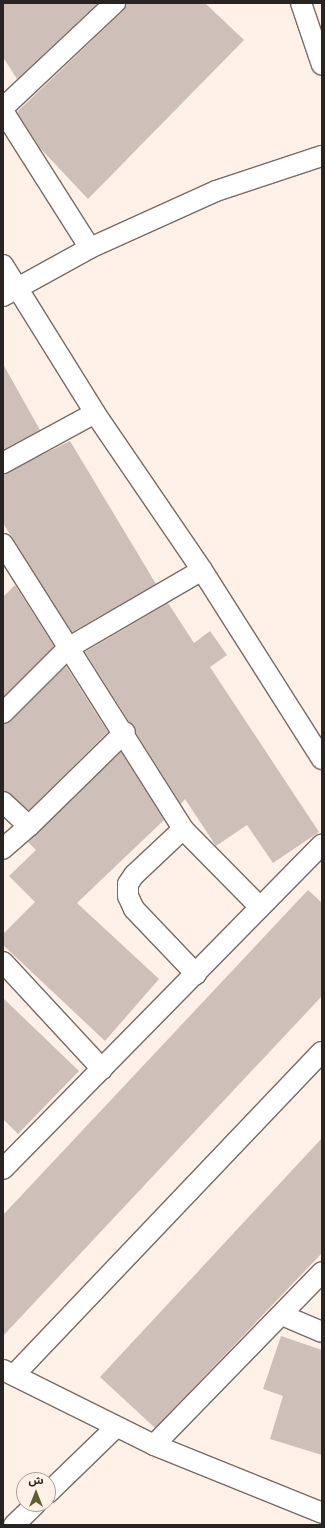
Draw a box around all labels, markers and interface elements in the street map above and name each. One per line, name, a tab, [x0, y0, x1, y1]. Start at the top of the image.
north arrow	[16, 1472, 56, 1512]
text: ش	[28, 1474, 44, 1487]

